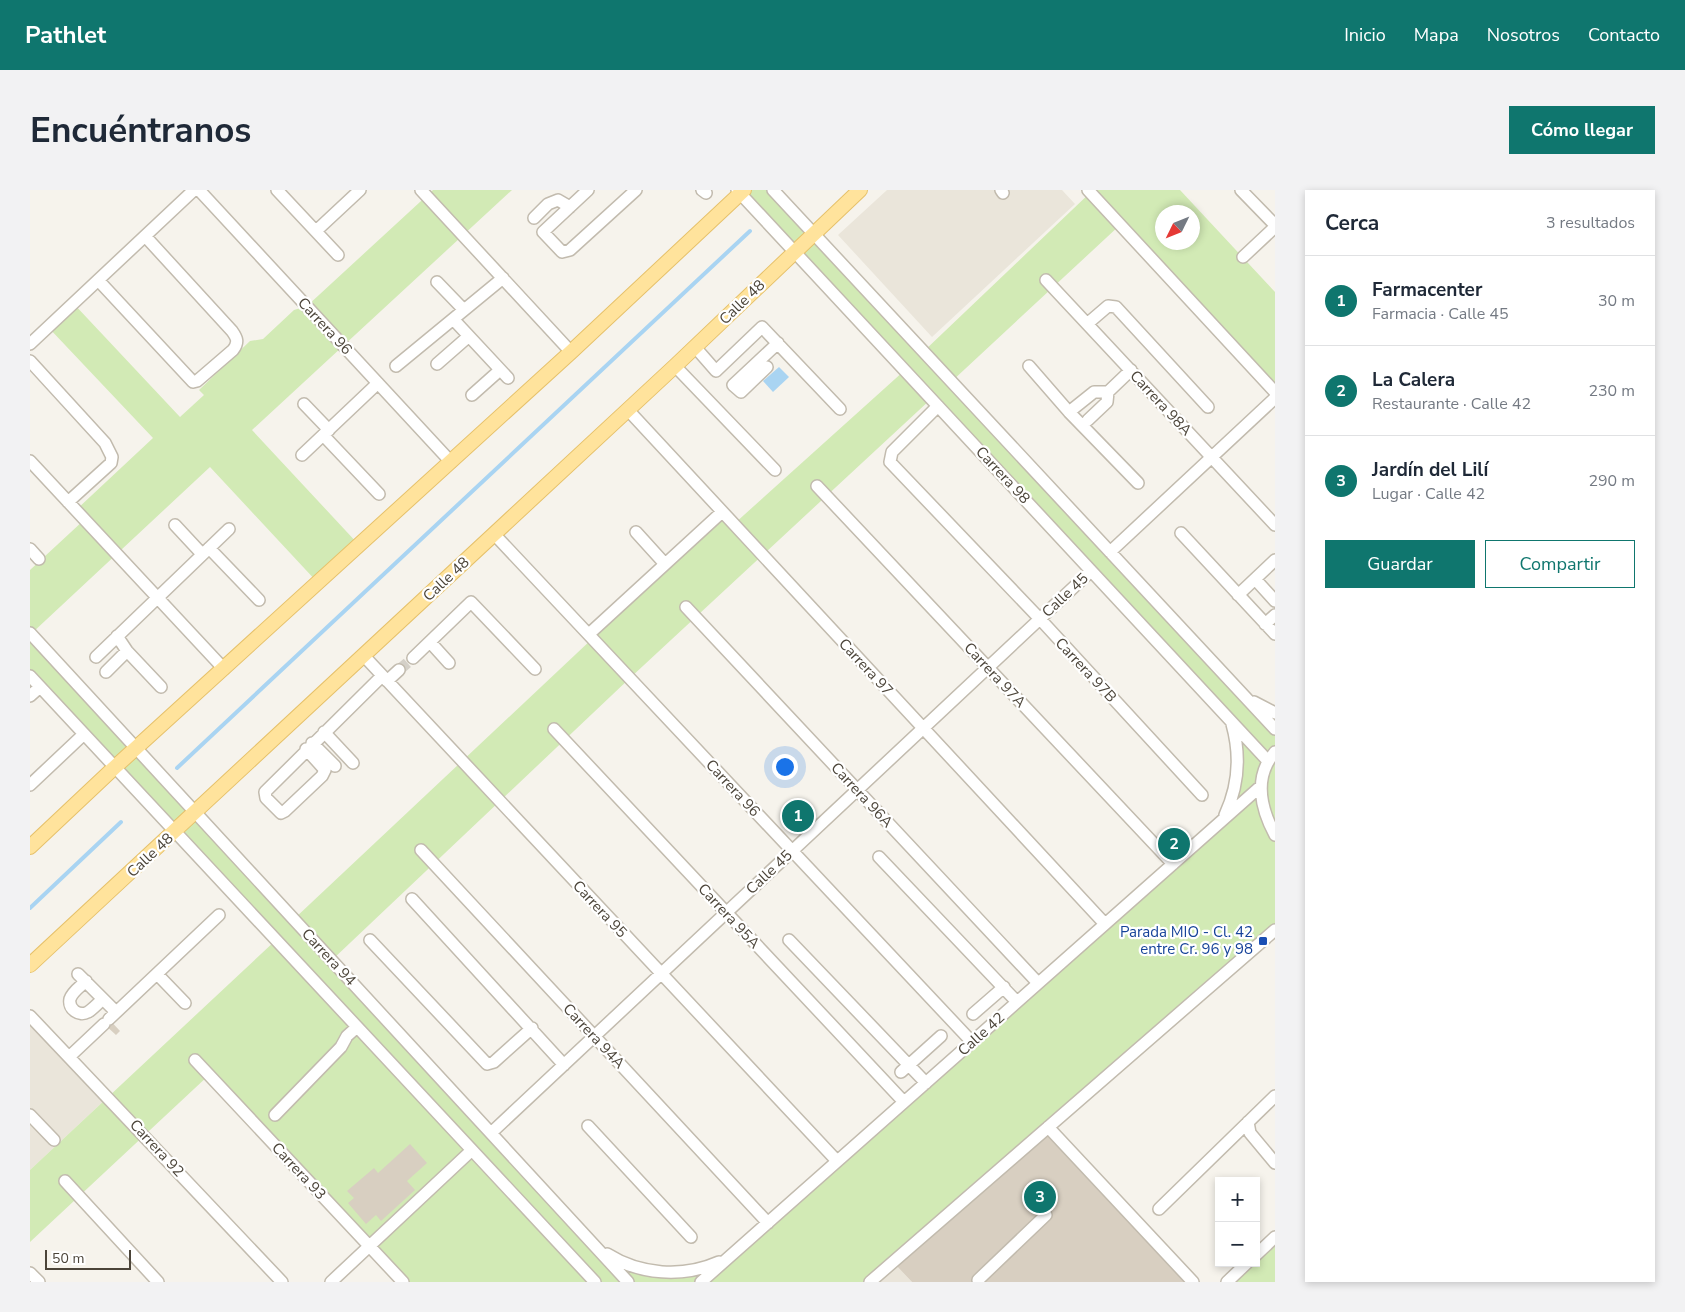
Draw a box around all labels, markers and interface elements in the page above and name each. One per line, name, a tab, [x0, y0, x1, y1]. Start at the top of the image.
text: Pathlet	[25, 19, 106, 51]
text: Inicio	[1344, 23, 1386, 47]
text: Mapa	[1414, 23, 1459, 47]
text: Nosotros	[1487, 23, 1560, 47]
text: Contacto	[1588, 23, 1660, 47]
button: Cómo llegar	[1509, 106, 1655, 154]
text: Encuéntranos	[30, 107, 251, 154]
north arrow	[1155, 205, 1200, 250]
text: Cerca	[1325, 209, 1379, 237]
text: 3 resultados	[1546, 212, 1635, 234]
street label: Calle 48	[715, 275, 769, 329]
text: Farmacenter	[1372, 277, 1482, 303]
text: 1	[1336, 290, 1346, 312]
text: 30 m	[1598, 290, 1635, 312]
street label: Carrera 96	[293, 293, 357, 359]
text: Farmacia · Calle 45	[1372, 303, 1509, 325]
street label: Carrera 98A	[1126, 366, 1196, 440]
text: La Calera	[1372, 367, 1455, 393]
text: 2	[1336, 380, 1346, 402]
text: 230 m	[1588, 380, 1635, 402]
text: Restaurante · Calle 42	[1372, 393, 1531, 415]
street label: Carrera 98	[971, 442, 1035, 508]
text: Jardín del Lilí	[1372, 457, 1488, 483]
text: 3	[1336, 470, 1346, 492]
text: 290 m	[1588, 470, 1635, 492]
text: Lugar · Calle 42	[1372, 483, 1485, 505]
button: Guardar	[1325, 540, 1475, 588]
button: Compartir	[1485, 540, 1635, 588]
street label: Calle 48	[419, 552, 473, 606]
street label: Calle 45	[1038, 568, 1092, 622]
street label: Carrera 97B	[1051, 633, 1121, 707]
street label: Carrera 97	[834, 634, 898, 700]
street label: Carrera 97A	[960, 638, 1030, 712]
your location	[772, 754, 798, 780]
street label: Carrera 96	[701, 755, 765, 821]
street label: Carrera 96A	[827, 758, 897, 832]
pin: 1	[782, 797, 814, 835]
pin: 2	[1158, 825, 1190, 863]
street label: Calle 48	[123, 828, 177, 882]
street label: Calle 45	[742, 845, 796, 899]
street label: Carrera 95	[568, 876, 632, 942]
street label: Carrera 95A	[694, 879, 764, 953]
place label: Parada MIO - Cl. 42 entre Cr. 96 y 98	[1120, 922, 1253, 959]
street label: Carrera 94	[297, 924, 361, 990]
marker: Parada MIO - Cl. 42 entre Cr. 96 y 98	[1257, 935, 1269, 947]
street label: Carrera 94A	[559, 999, 629, 1073]
street label: Calle 42	[953, 1008, 1009, 1060]
street label: Carrera 92	[125, 1115, 189, 1181]
street label: Carrera 93	[267, 1138, 331, 1204]
map controls	[1215, 1177, 1260, 1267]
button: +	[1215, 1177, 1260, 1222]
pin: 3	[1024, 1178, 1056, 1216]
button: −	[1215, 1222, 1260, 1267]
scale bar	[45, 1247, 131, 1270]
text: 50 m	[52, 1249, 84, 1268]

